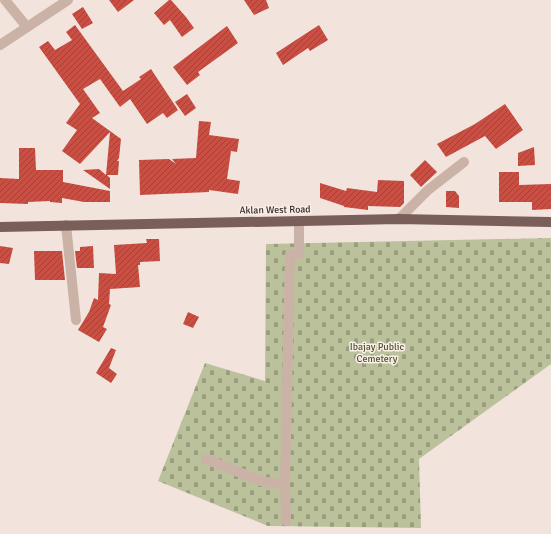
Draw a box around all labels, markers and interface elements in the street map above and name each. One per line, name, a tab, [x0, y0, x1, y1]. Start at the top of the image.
street label: Aklan West Road	[239, 203, 311, 217]
park label: Ibajay Public Cemetery	[350, 341, 405, 365]

